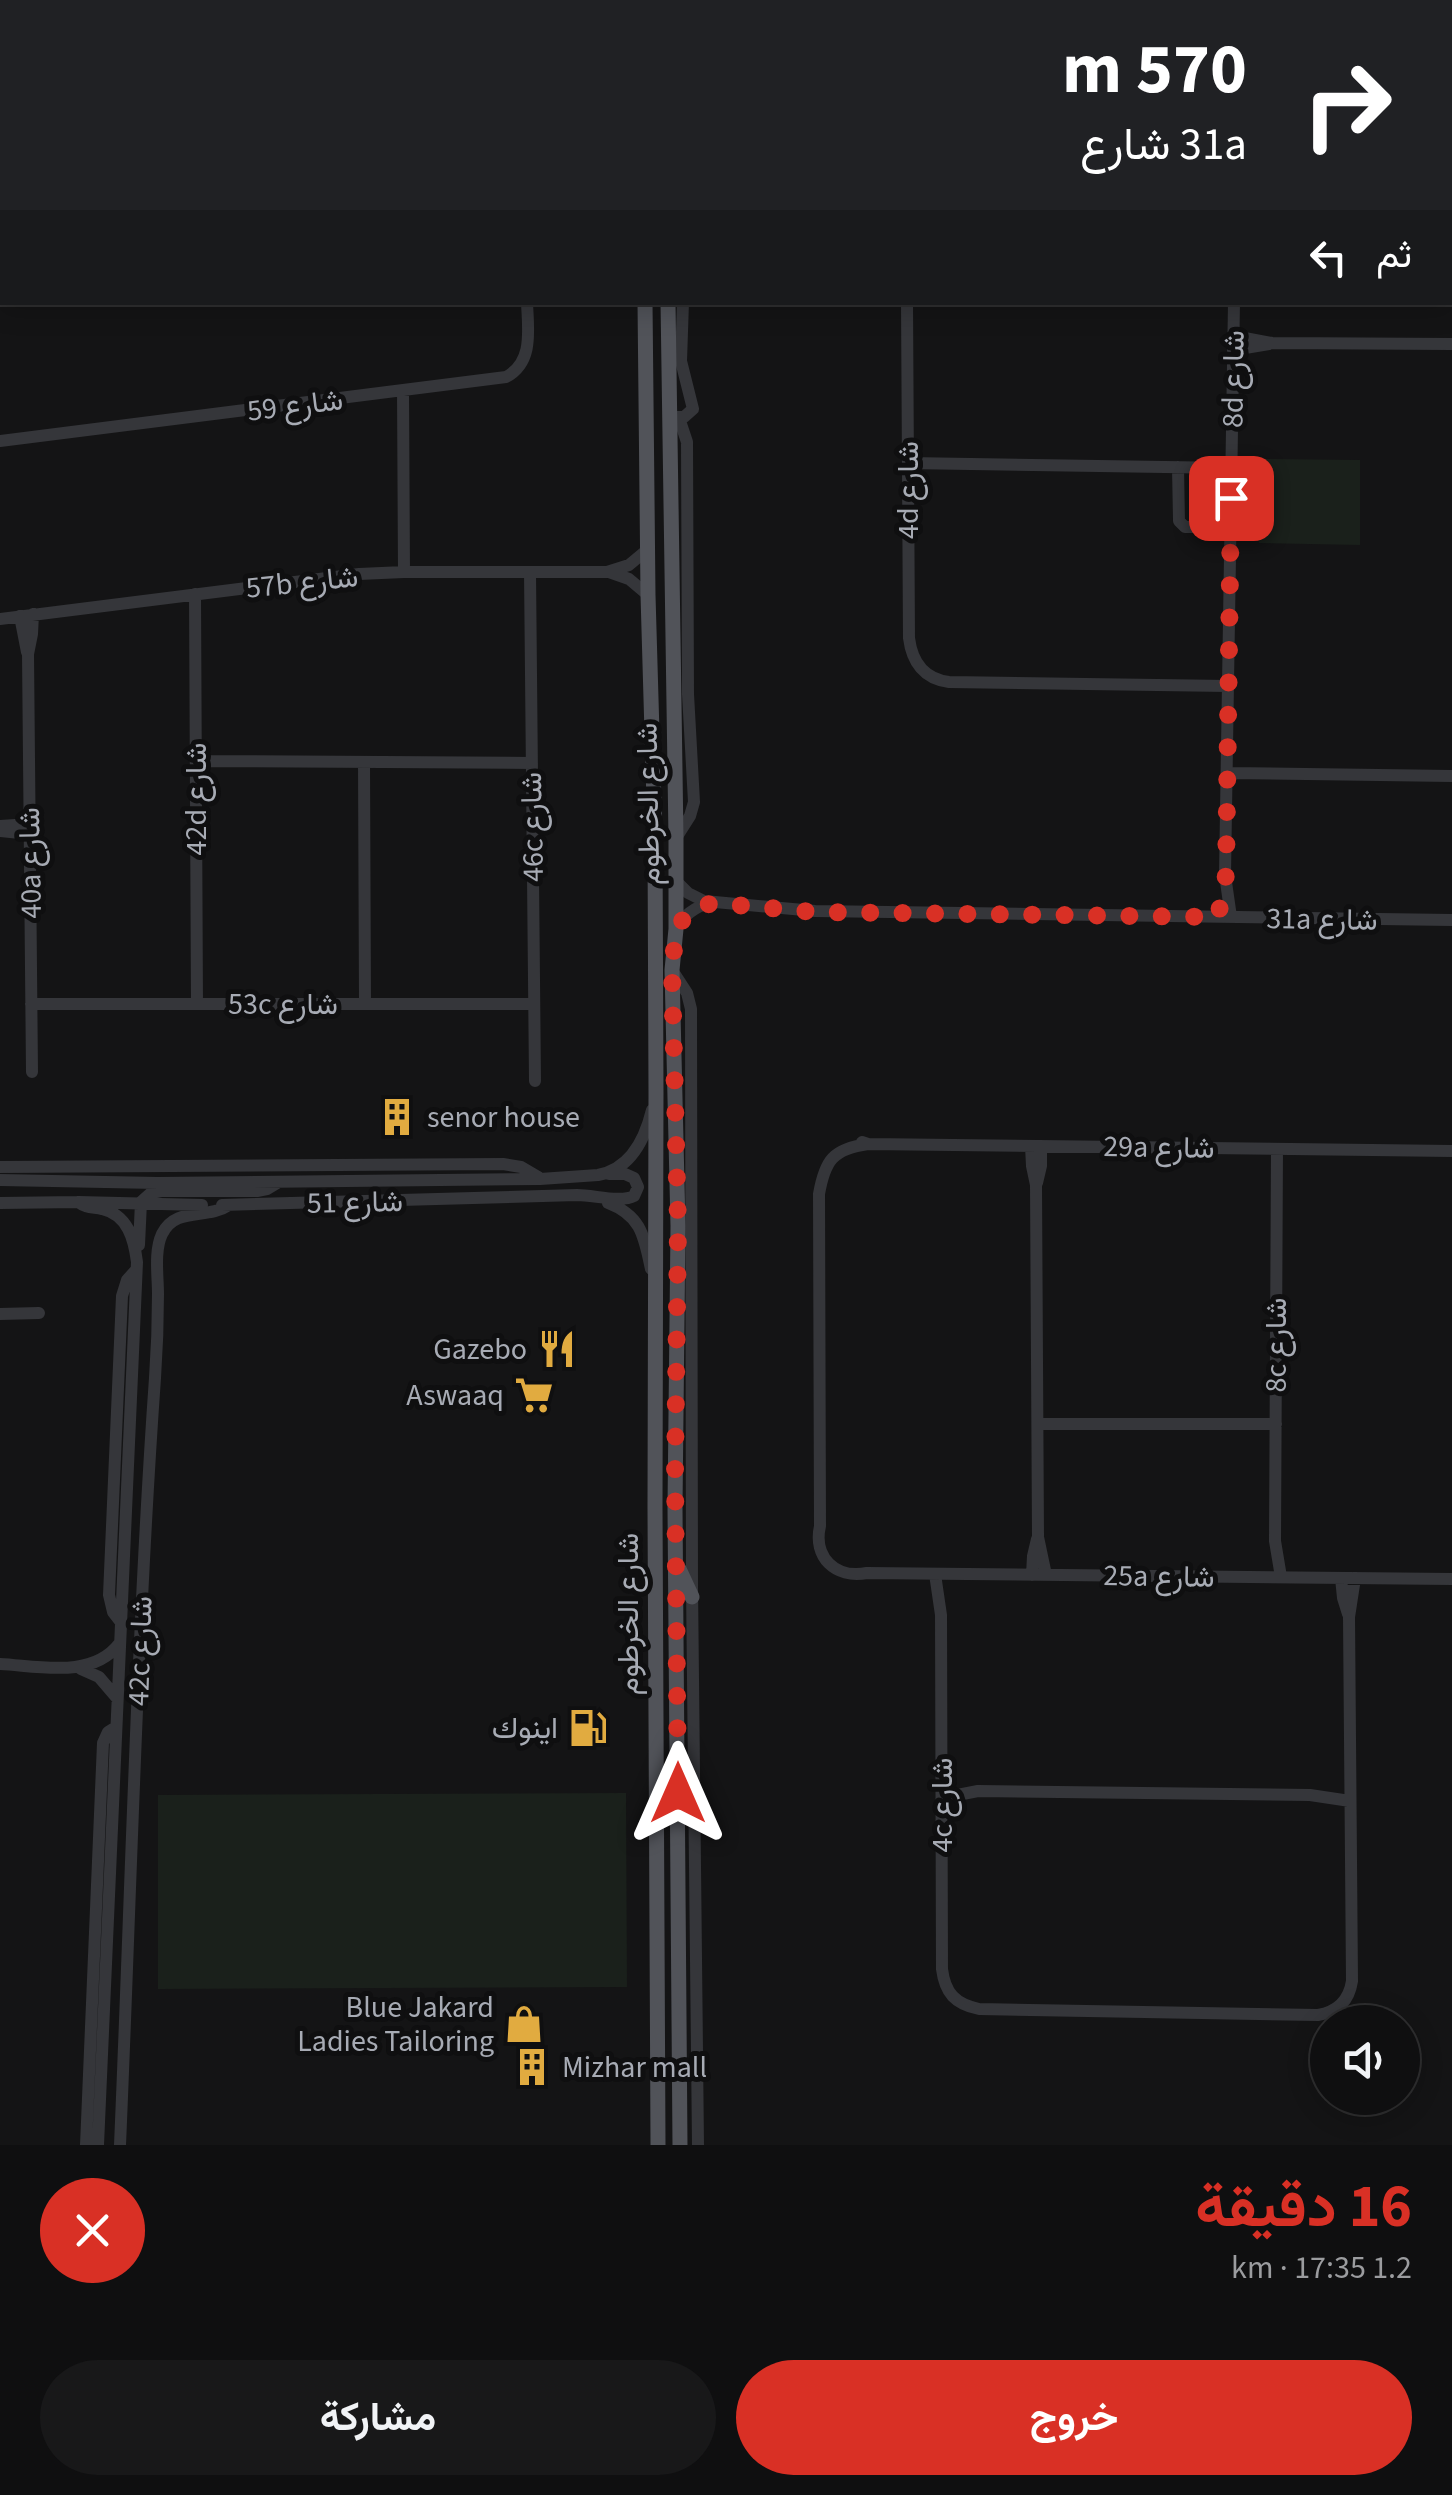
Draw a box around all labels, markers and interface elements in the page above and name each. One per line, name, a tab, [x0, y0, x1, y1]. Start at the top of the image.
text: 570 m	[1062, 20, 1247, 120]
icon: right	[1282, 40, 1412, 170]
text: 31a شارع	[1080, 113, 1247, 177]
text: ثم	[1376, 228, 1412, 282]
icon: left	[1301, 230, 1356, 285]
street label: 8d شارع	[1211, 330, 1256, 428]
street label: شارع 59	[245, 378, 345, 433]
street label: 4d شارع	[887, 441, 930, 539]
pin	[1189, 456, 1274, 541]
icon: arrive	[1204, 471, 1259, 526]
street label: 57b شارع	[244, 555, 360, 610]
street label: شارع الخرطوم	[626, 722, 671, 886]
street label: 42d شارع	[175, 743, 218, 855]
street label: 46c شارع	[510, 772, 555, 882]
street label: 40a شارع	[8, 807, 53, 919]
street label: 31a شارع	[1266, 897, 1378, 942]
street label: 53c شارع	[228, 983, 338, 1026]
building icon: senor house	[376, 1096, 418, 1138]
place label: senor house	[427, 1096, 580, 1139]
street label: 29a شارع	[1103, 1125, 1215, 1170]
street label: شارع 51	[307, 1180, 403, 1225]
street label: 8c شارع	[1255, 1298, 1298, 1392]
place label: Gazebo	[433, 1328, 527, 1371]
restaurant icon: Gazebo	[536, 1328, 578, 1370]
place label: Aswaaq	[406, 1374, 504, 1417]
supermarket icon: Aswaaq	[513, 1374, 555, 1416]
street label: شارع الخرطوم	[607, 1533, 650, 1695]
street label: 25a شارع	[1103, 1554, 1215, 1599]
street label: 42c شارع	[117, 1595, 164, 1707]
place label: اينوك	[492, 1707, 558, 1750]
fuel station icon: اينوك	[567, 1707, 609, 1749]
position arrow	[626, 1741, 730, 1845]
street label: 4c شارع	[921, 1758, 964, 1852]
place label: Blue Jakard Ladies Tailoring	[297, 1986, 494, 2063]
shop icon: Blue Jakard Ladies Tailoring	[503, 2003, 545, 2045]
map controls	[1310, 2005, 1420, 2115]
button: sound	[1310, 2005, 1420, 2115]
building icon: Mizhar mall	[511, 2046, 553, 2088]
place label: Mizhar mall	[562, 2046, 707, 2089]
text: 16 دقيقة	[1195, 2165, 1412, 2250]
button: close	[40, 2178, 145, 2283]
text: 1.2 km · 17:35	[1231, 2245, 1412, 2291]
button: مشاركة	[40, 2360, 716, 2475]
button: خروج	[736, 2360, 1412, 2475]

